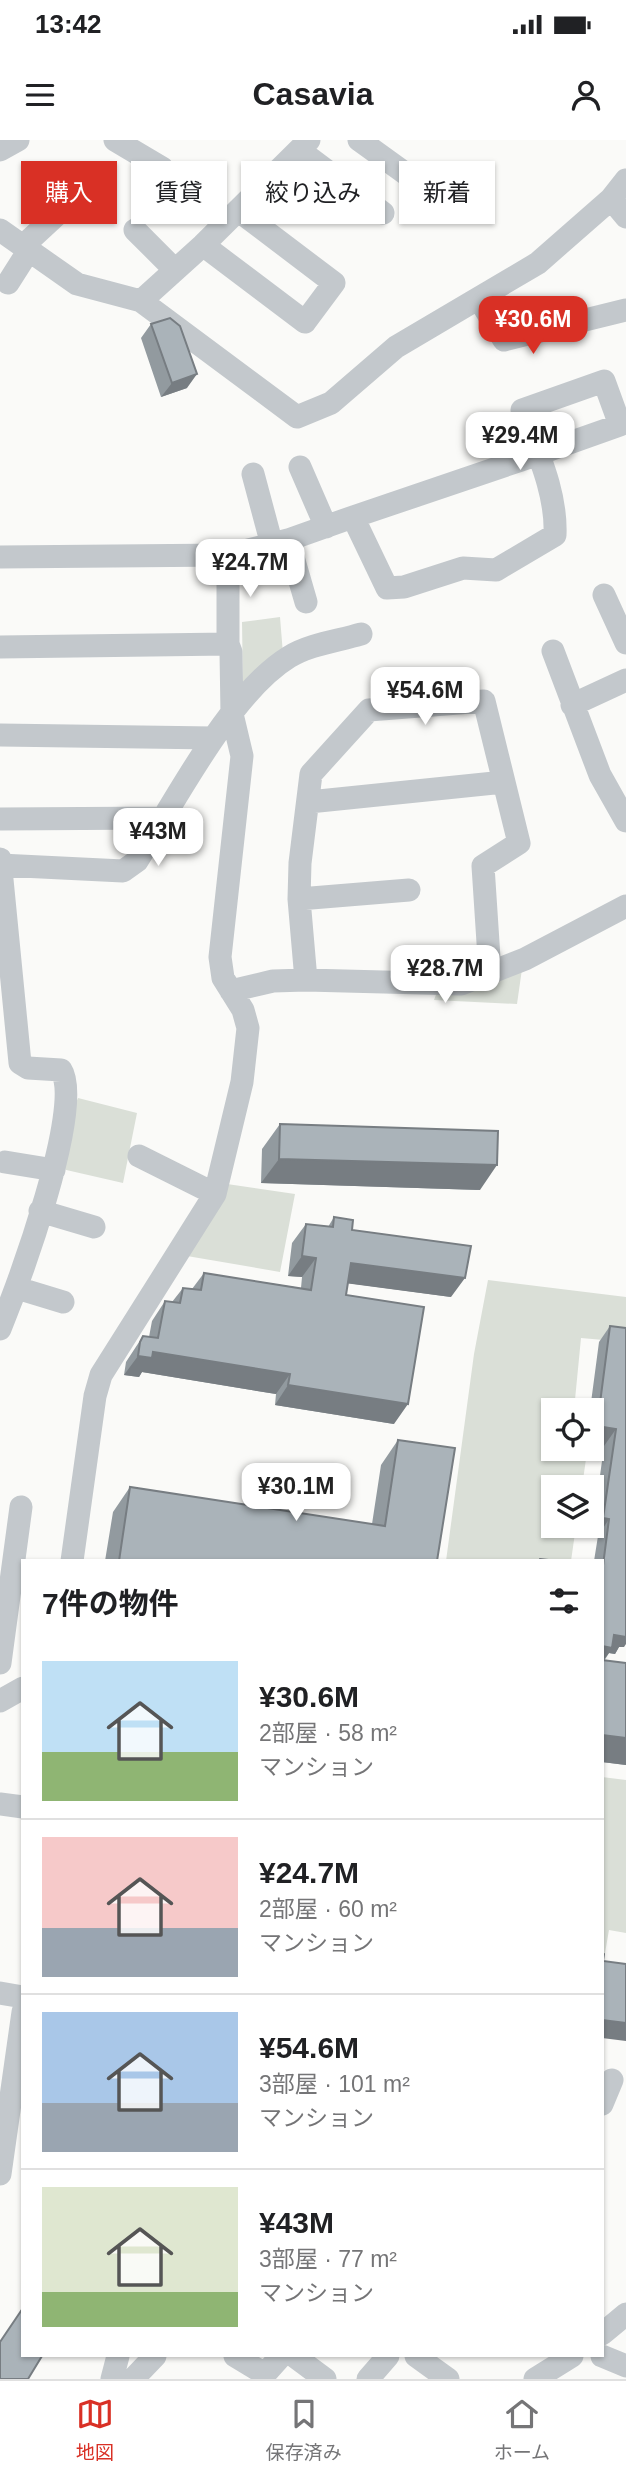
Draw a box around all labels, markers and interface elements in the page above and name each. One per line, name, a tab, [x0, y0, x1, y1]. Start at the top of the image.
text: 13:42	[35, 9, 102, 39]
icon: menu	[21, 76, 59, 114]
text: Casavia	[253, 76, 373, 112]
icon: person	[567, 76, 605, 114]
chip: 購入	[21, 161, 117, 224]
chip: 賃貸	[131, 161, 227, 224]
chip: 絞り込み	[241, 161, 385, 224]
chip: 新着	[399, 161, 495, 224]
pin: ¥30.6M	[476, 296, 590, 356]
text: ¥30.6M	[495, 306, 571, 332]
pin: ¥29.4M	[463, 412, 577, 472]
text: ¥29.4M	[482, 422, 558, 448]
pin: ¥24.7M	[193, 540, 307, 599]
text: ¥24.7M	[212, 549, 288, 575]
pin: ¥54.6M	[368, 668, 482, 727]
text: ¥54.6M	[387, 677, 463, 703]
pin: ¥43M	[117, 808, 199, 868]
text: ¥43M	[129, 818, 187, 844]
pin: ¥28.7M	[388, 946, 502, 1005]
text: ¥28.7M	[407, 955, 483, 981]
map controls	[541, 1398, 604, 1538]
button: locate	[541, 1398, 604, 1461]
pin: ¥30.1M	[239, 1464, 353, 1523]
text: ¥30.1M	[258, 1473, 334, 1499]
button: layers	[541, 1475, 604, 1538]
icon: filters	[545, 1582, 583, 1620]
text: 7件の物件	[42, 1587, 179, 1620]
text: ¥30.6M	[259, 1680, 359, 1713]
icon: home	[98, 1689, 182, 1773]
text: 2部屋 · 58 m²	[259, 1720, 397, 1746]
text: マンション	[259, 1754, 374, 1780]
text: ¥24.7M	[259, 1856, 359, 1889]
icon: home	[98, 1865, 182, 1949]
text: 2部屋 · 60 m²	[259, 1896, 397, 1922]
text: マンション	[259, 1930, 374, 1956]
text: ¥54.6M	[259, 2031, 359, 2064]
icon: home	[98, 2040, 182, 2124]
text: 3部屋 · 101 m²	[259, 2071, 410, 2097]
text: マンション	[259, 2105, 374, 2131]
text: ¥43M	[259, 2206, 334, 2239]
icon: home	[98, 2215, 182, 2299]
text: 3部屋 · 77 m²	[259, 2246, 397, 2272]
text: マンション	[259, 2280, 374, 2306]
tab: 地図	[76, 2395, 114, 2464]
tab: 保存済み	[266, 2395, 342, 2464]
tab: ホーム	[494, 2395, 550, 2464]

